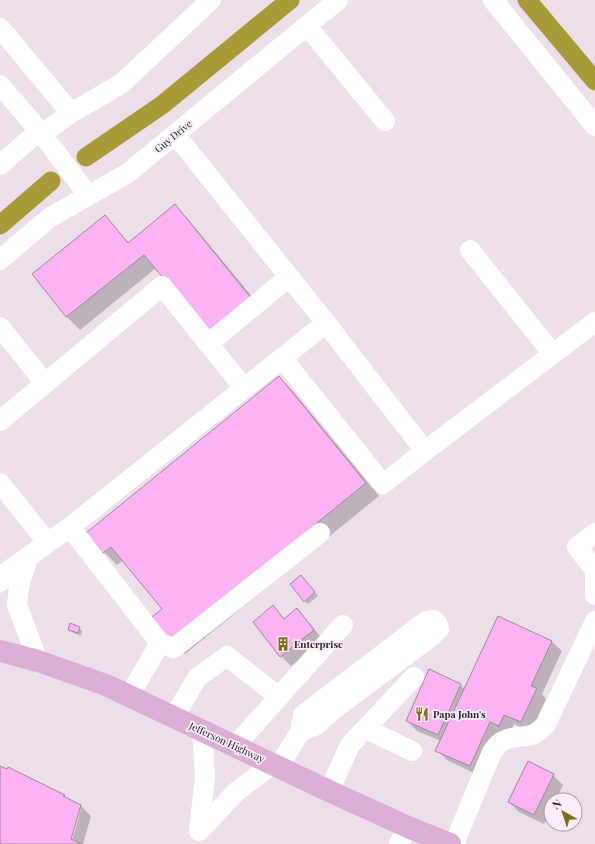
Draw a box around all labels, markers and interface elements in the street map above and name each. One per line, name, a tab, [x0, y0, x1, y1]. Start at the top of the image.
street label: Guy Drive	[151, 117, 195, 155]
building icon: Enterprise	[275, 636, 291, 652]
place label: Enterprise	[294, 637, 343, 651]
restaurant icon: Papa John's	[414, 706, 430, 722]
place label: Papa John's	[433, 707, 486, 721]
street label: Jefferson Highway	[186, 718, 267, 766]
north arrow	[543, 792, 583, 832]
text: N	[549, 795, 564, 812]

